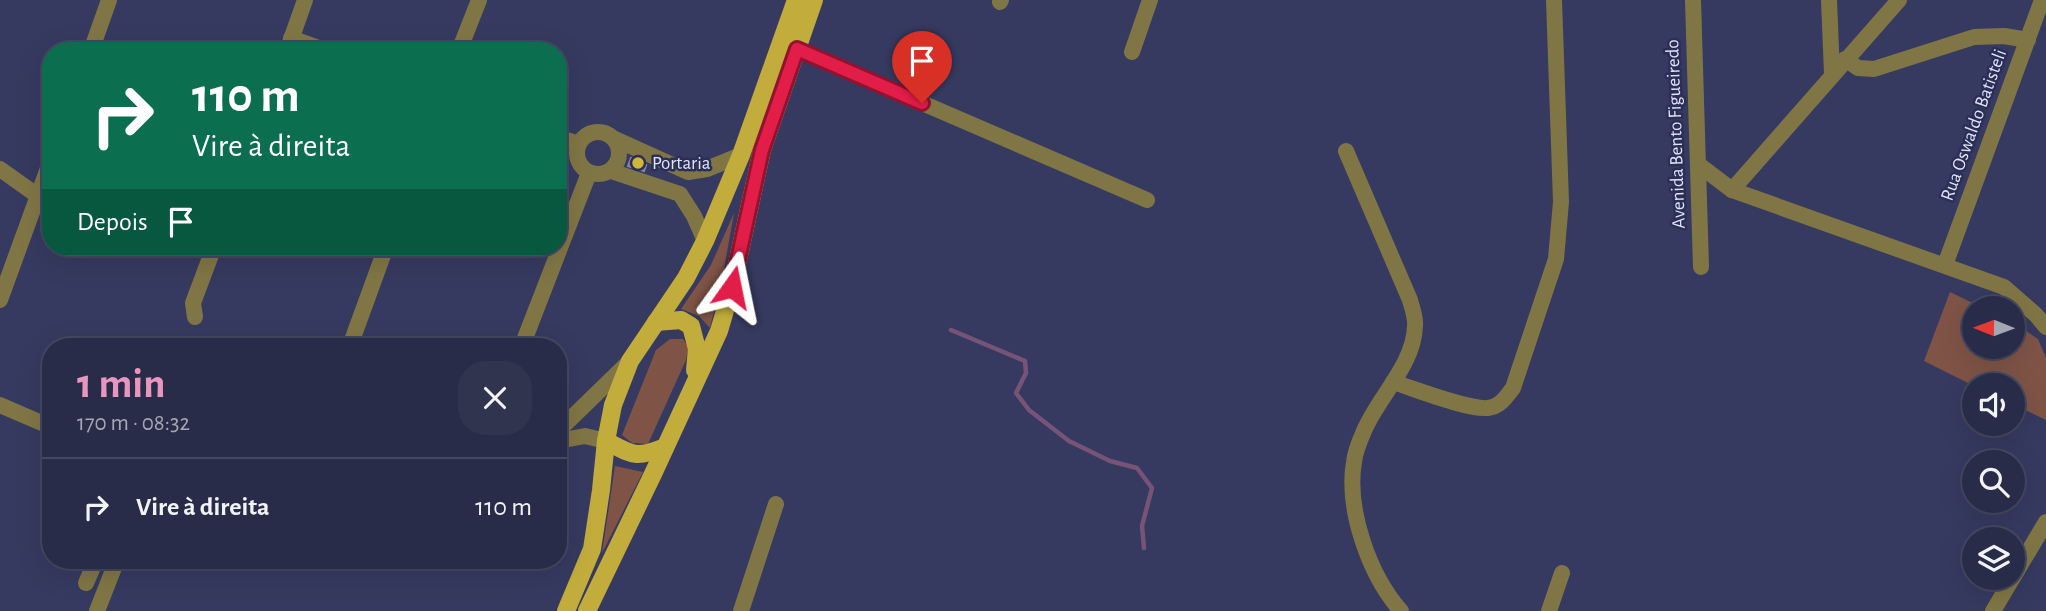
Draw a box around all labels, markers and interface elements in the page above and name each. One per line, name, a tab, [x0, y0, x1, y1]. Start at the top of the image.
pin	[892, 31, 952, 103]
street label: Avenida Bento Figueiredo	[1663, 39, 1689, 229]
icon: arrive	[903, 42, 941, 80]
street label: Rua Oswaldo Batisteli	[1938, 47, 2010, 203]
icon: right	[77, 70, 168, 161]
text: 110 m	[192, 72, 300, 121]
text: Vire à direita	[192, 130, 350, 162]
place label: Portaria	[652, 154, 711, 173]
marker: Portaria	[630, 155, 646, 171]
icon: arrive	[162, 203, 200, 241]
text: Depois	[77, 209, 148, 235]
position arrow	[695, 250, 769, 324]
north arrow	[1962, 296, 2025, 359]
map controls	[1962, 296, 2025, 590]
button: close	[458, 361, 532, 435]
text: 1 min	[77, 363, 166, 405]
button: sound	[1962, 373, 2025, 436]
text: 170 m · 08:32	[77, 412, 190, 435]
button: search	[1962, 450, 2025, 513]
icon: right	[77, 488, 115, 526]
text: Vire à direita	[136, 494, 270, 520]
text: 110 m	[475, 494, 532, 520]
button: layers	[1962, 527, 2025, 590]

